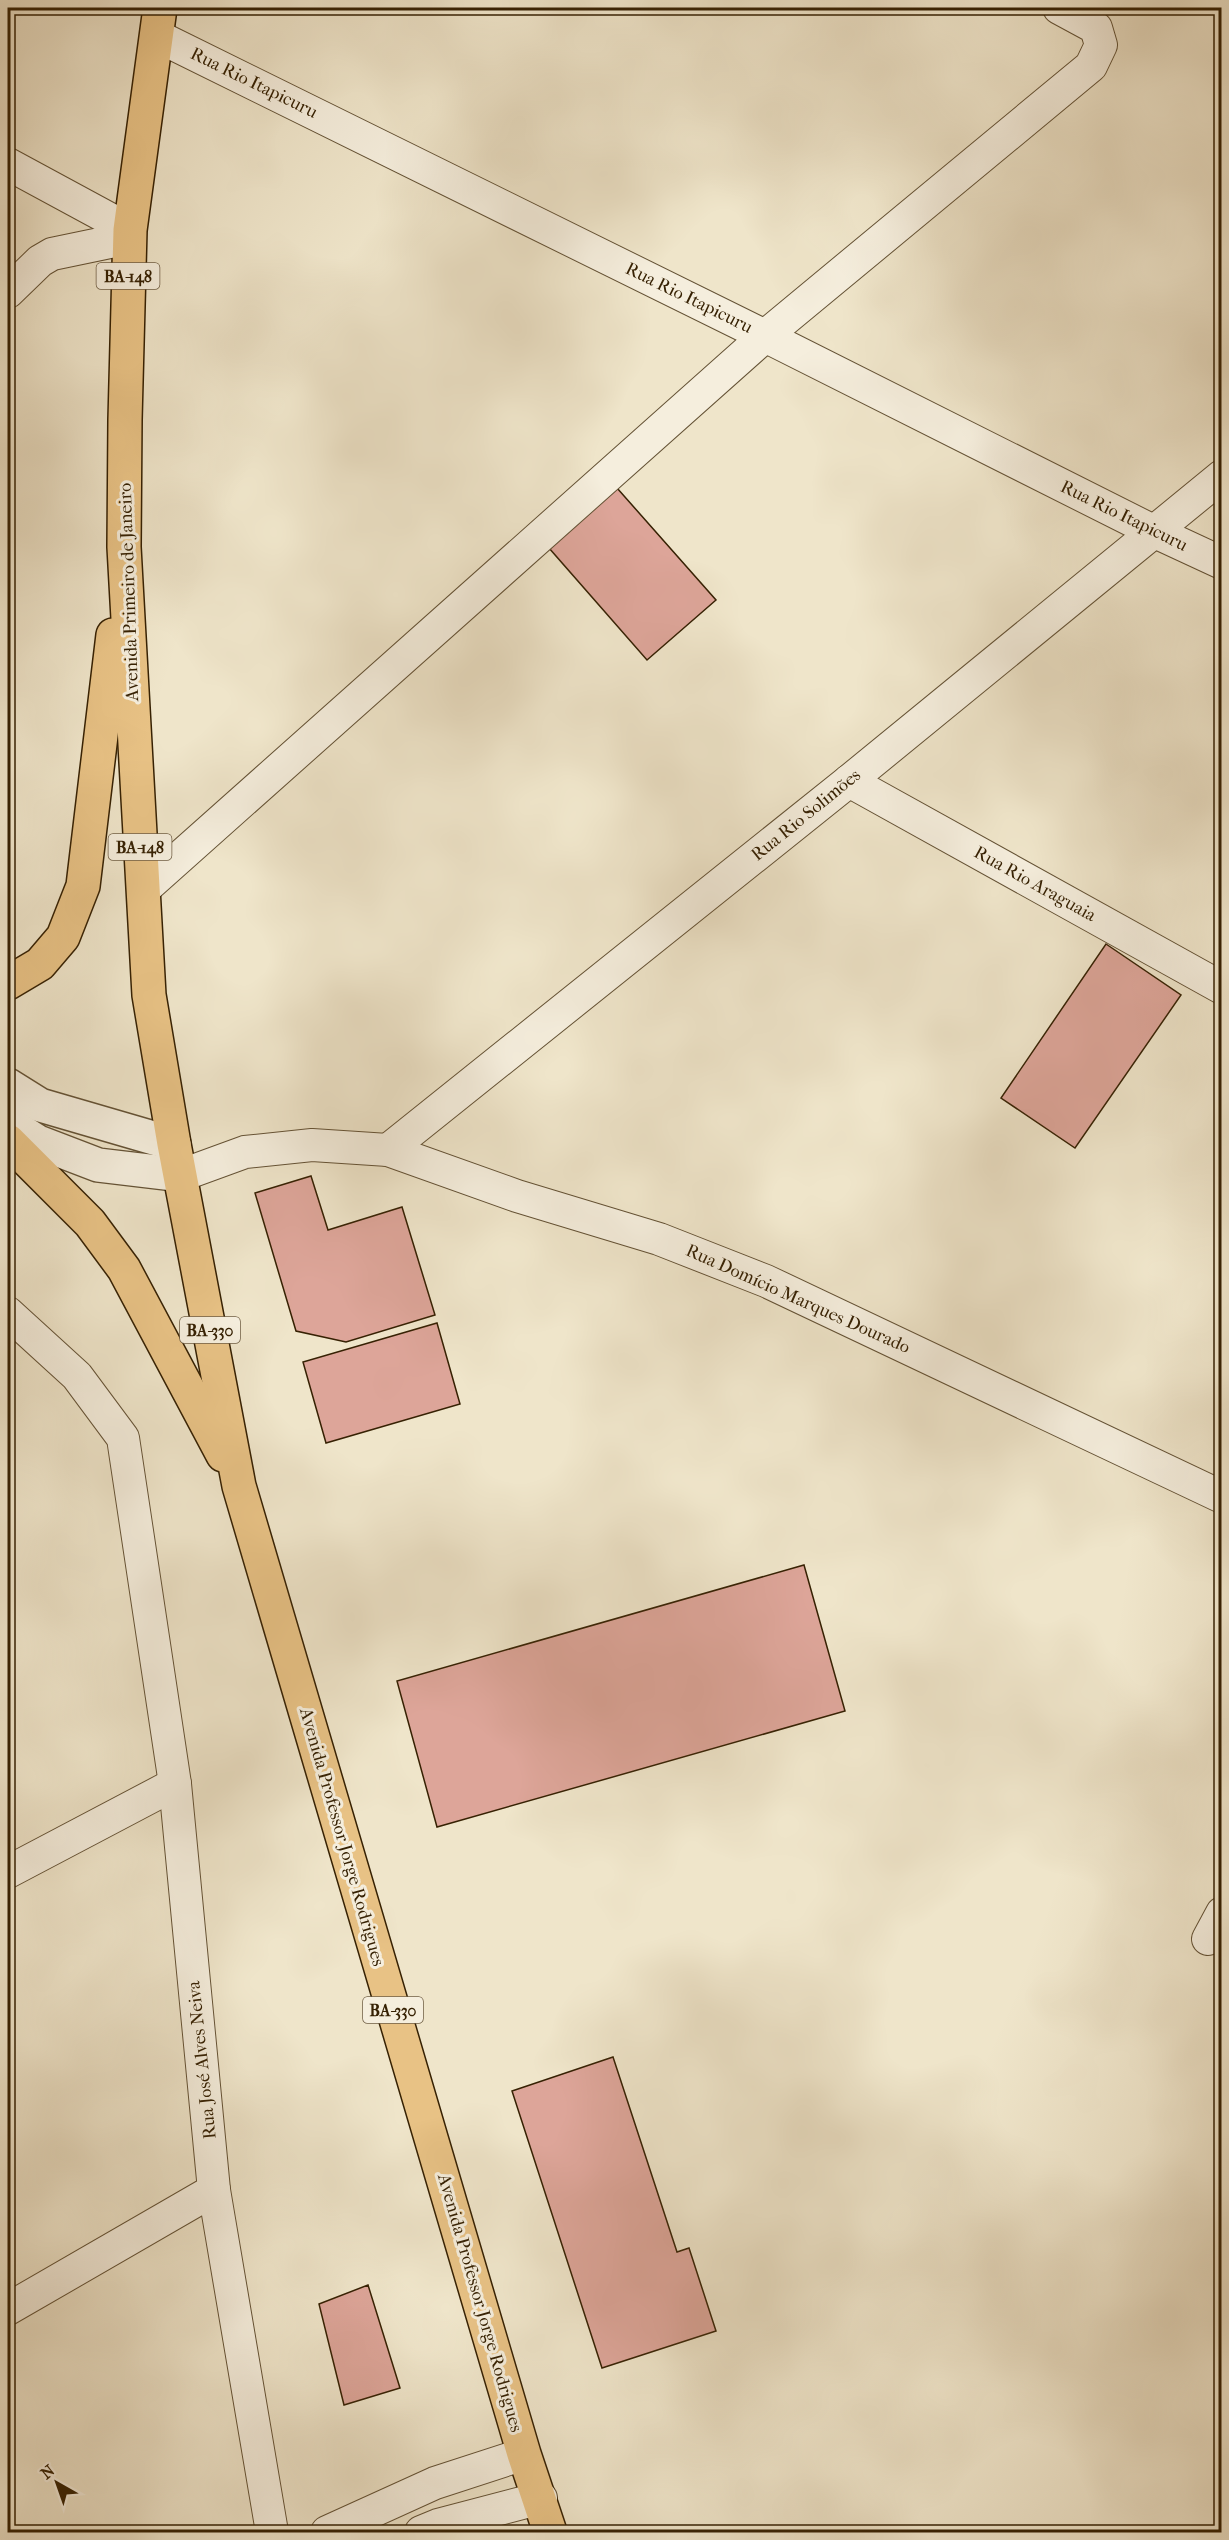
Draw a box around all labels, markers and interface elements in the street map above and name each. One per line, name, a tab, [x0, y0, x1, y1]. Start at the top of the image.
street label: Rua Rio Itapicuru	[187, 43, 321, 123]
street label: Rua Rio Itapicuru	[622, 258, 756, 338]
road number: BA-148	[96, 263, 160, 289]
street label: Rua Rio Itapicuru	[1057, 476, 1191, 556]
street label: Avenida Primeiro de Janeiro	[115, 482, 143, 703]
street label: Rua Rio Solimões	[747, 764, 865, 865]
road number: BA-148	[108, 834, 172, 860]
street label: Rua Rio Araguaia	[970, 842, 1100, 926]
street label: Rua Domício Marques Dourado	[683, 1240, 913, 1358]
road number: BA-330	[180, 1317, 240, 1343]
street label: Avenida Professor Jorge Rodrigues	[295, 1704, 389, 1969]
street label: Rua José Alves Neiva	[183, 1979, 221, 2140]
road number: BA-330	[363, 1997, 423, 2023]
street label: Avenida Professor Jorge Rodrigues	[433, 2170, 527, 2435]
north arrow	[27, 2453, 87, 2513]
text: N	[37, 2460, 59, 2483]

